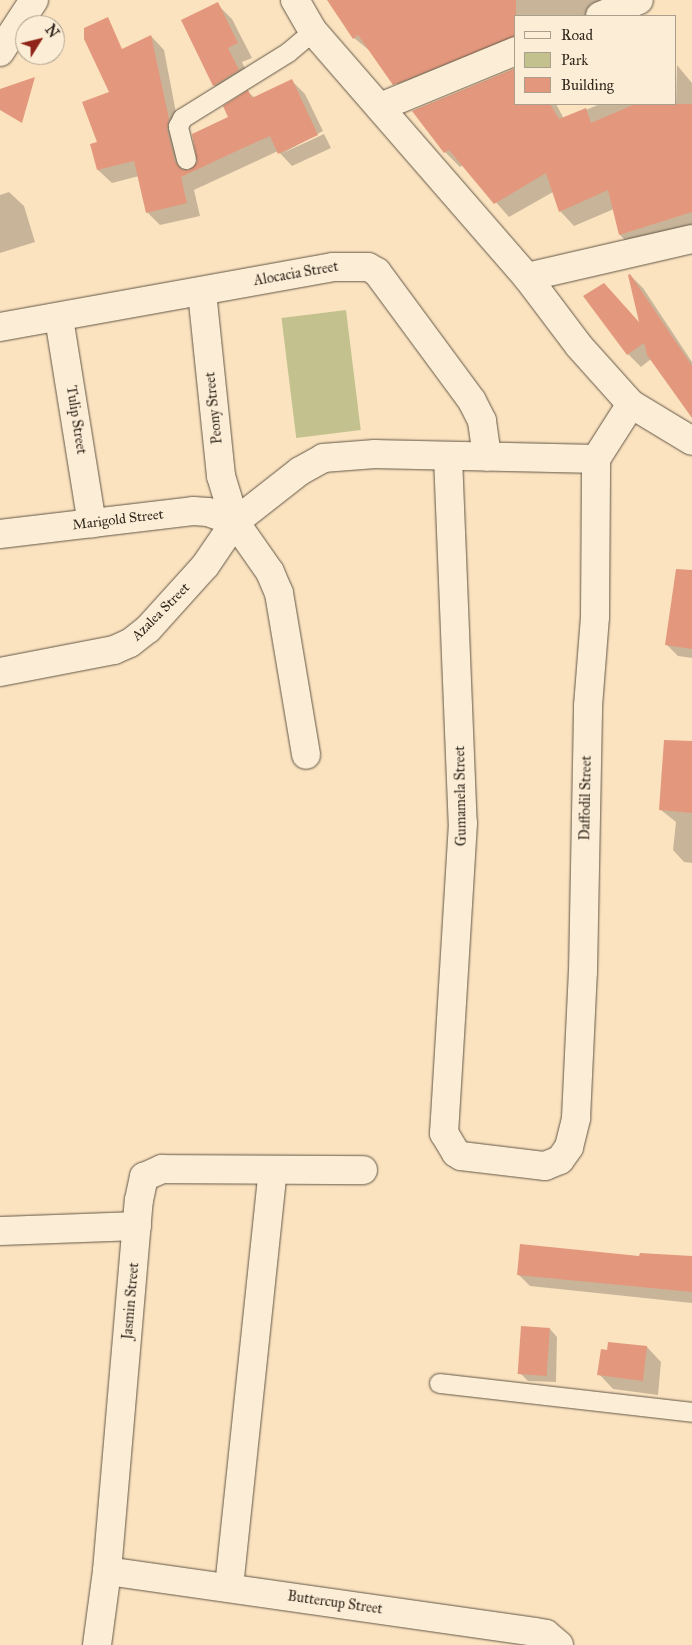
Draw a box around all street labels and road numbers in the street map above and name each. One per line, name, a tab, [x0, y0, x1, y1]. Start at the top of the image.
street label: Alocacia Street	[252, 258, 340, 290]
street label: Peony Street	[202, 371, 226, 445]
street label: Tulip Street	[62, 384, 90, 456]
street label: Marigold Street	[71, 506, 165, 534]
street label: Azalea Street	[129, 580, 193, 644]
street label: Gumamela Street	[452, 746, 470, 846]
street label: Daffodil Street	[577, 755, 595, 841]
street label: Jasmin Street	[119, 1262, 143, 1340]
street label: Buttercup Street	[286, 1588, 384, 1618]

